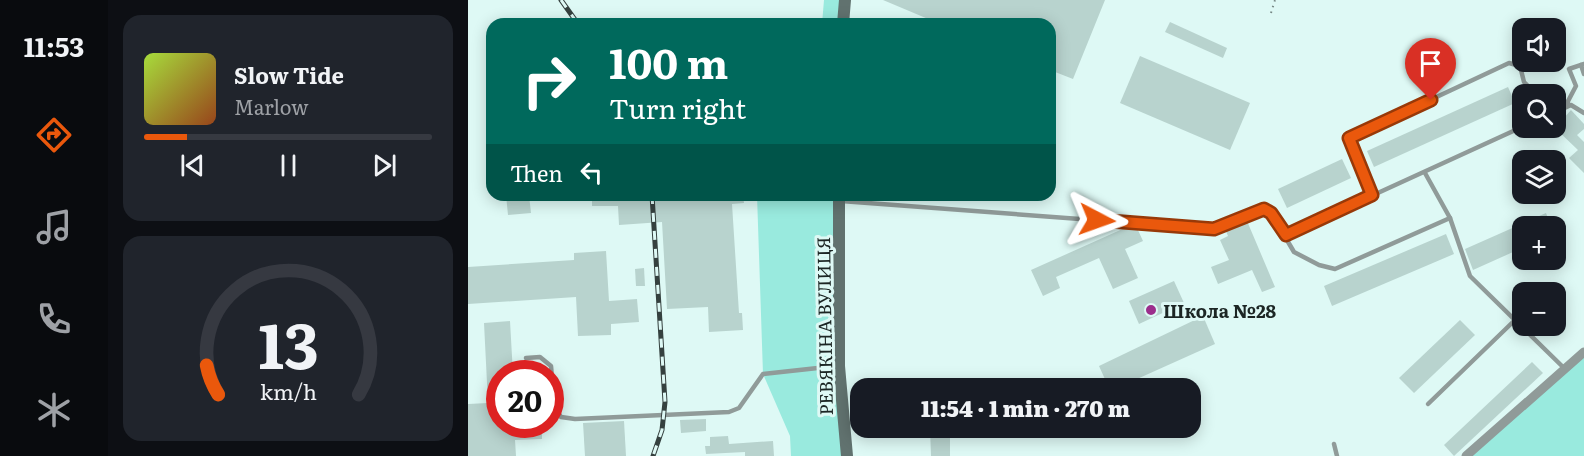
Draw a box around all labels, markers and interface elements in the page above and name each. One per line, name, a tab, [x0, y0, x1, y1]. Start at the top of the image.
map controls	[1512, 18, 1566, 336]
button: sound	[1512, 18, 1566, 72]
text: 11:53	[24, 25, 84, 65]
text: 100 m	[609, 30, 728, 92]
pin	[1405, 38, 1456, 100]
icon: right	[510, 42, 588, 120]
icon: arrive	[1414, 47, 1447, 80]
text: Slow Tide	[234, 58, 344, 91]
button: search	[1512, 84, 1566, 138]
text: Turn right	[609, 87, 746, 127]
text: Marlow	[234, 91, 309, 121]
icon: directions	[33, 114, 75, 156]
icon: previous	[176, 149, 209, 182]
icon: pause	[272, 149, 305, 182]
icon: next	[368, 149, 401, 182]
button: layers	[1512, 150, 1566, 204]
text: Then	[510, 156, 563, 189]
icon: left	[575, 156, 608, 189]
position arrow	[1065, 188, 1129, 252]
icon: music	[33, 206, 75, 248]
button: +	[1512, 216, 1566, 270]
street label: РЕВЯКІНА ВУЛИЦЯ	[809, 236, 839, 416]
button: −	[1512, 282, 1566, 336]
text: 13	[258, 296, 318, 388]
place label: Школа №28	[1163, 297, 1277, 324]
icon: phone	[33, 298, 75, 340]
marker: Школа №28	[1144, 303, 1158, 317]
speed limit sign: 20	[486, 360, 564, 438]
text: km/h	[259, 376, 317, 408]
icon: climate	[33, 389, 75, 431]
text: 11:54 · 1 min · 270 m	[921, 391, 1130, 424]

